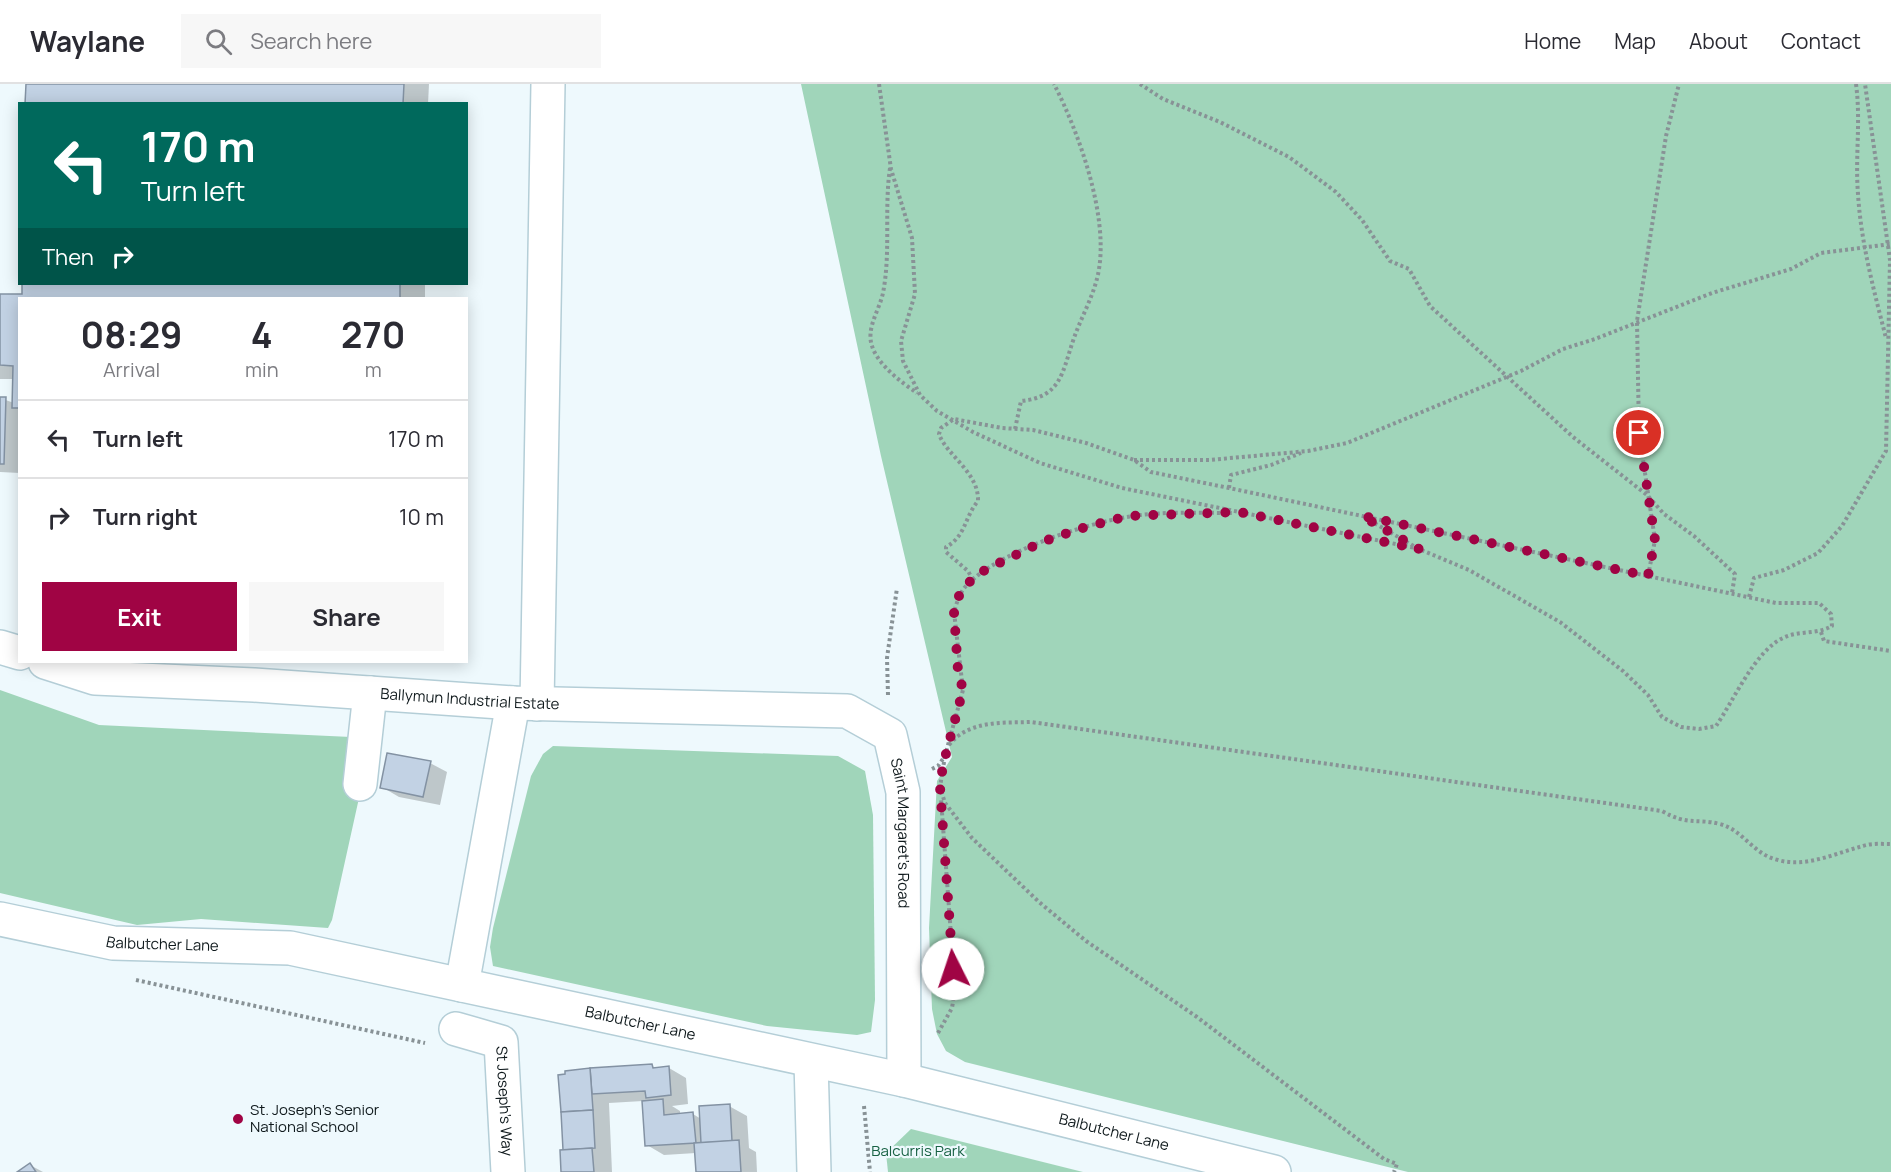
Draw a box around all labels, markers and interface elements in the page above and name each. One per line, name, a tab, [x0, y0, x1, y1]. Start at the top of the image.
search box	[181, 14, 601, 68]
text: Waylane	[30, 22, 145, 60]
icon: search	[202, 25, 235, 58]
text: Search here	[250, 26, 372, 56]
text: Home	[1524, 27, 1581, 55]
text: Map	[1614, 27, 1656, 55]
text: About	[1689, 27, 1748, 55]
text: Contact	[1781, 27, 1861, 55]
text: 170 m	[141, 117, 256, 175]
icon: left	[42, 126, 120, 204]
text: Turn left	[141, 172, 245, 209]
icon: right	[106, 240, 139, 273]
text: Then	[42, 242, 94, 272]
text: 08:29	[81, 310, 182, 359]
text: 4	[251, 310, 273, 359]
text: 270	[341, 310, 405, 359]
text: Arrival	[103, 356, 160, 383]
text: min	[245, 356, 279, 383]
text: m	[365, 356, 382, 383]
pin	[1613, 407, 1664, 458]
icon: arrive	[1622, 416, 1655, 449]
icon: left	[42, 423, 75, 456]
text: Turn left	[93, 424, 183, 454]
text: 170 m	[388, 424, 444, 454]
icon: right	[42, 501, 75, 534]
text: Turn right	[93, 502, 198, 532]
text: 10 m	[399, 502, 444, 532]
button: Exit	[42, 582, 237, 651]
button: Share	[249, 582, 444, 651]
street label: Ballymun Industrial Estate	[380, 683, 560, 714]
street label: Saint Margaret's Road	[886, 756, 914, 908]
street label: Balbutcher Lane	[104, 931, 219, 956]
position arrow	[921, 937, 985, 1001]
street label: Balbutcher Lane	[583, 1001, 698, 1045]
street label: St Joseph's Way	[491, 1045, 518, 1157]
place label: St. Joseph's Senior National School	[250, 1099, 380, 1137]
street label: Balbutcher Lane	[1057, 1108, 1172, 1156]
marker: St. Joseph's Senior National School	[231, 1112, 245, 1126]
park label: Balcurris Park	[871, 1140, 965, 1161]

